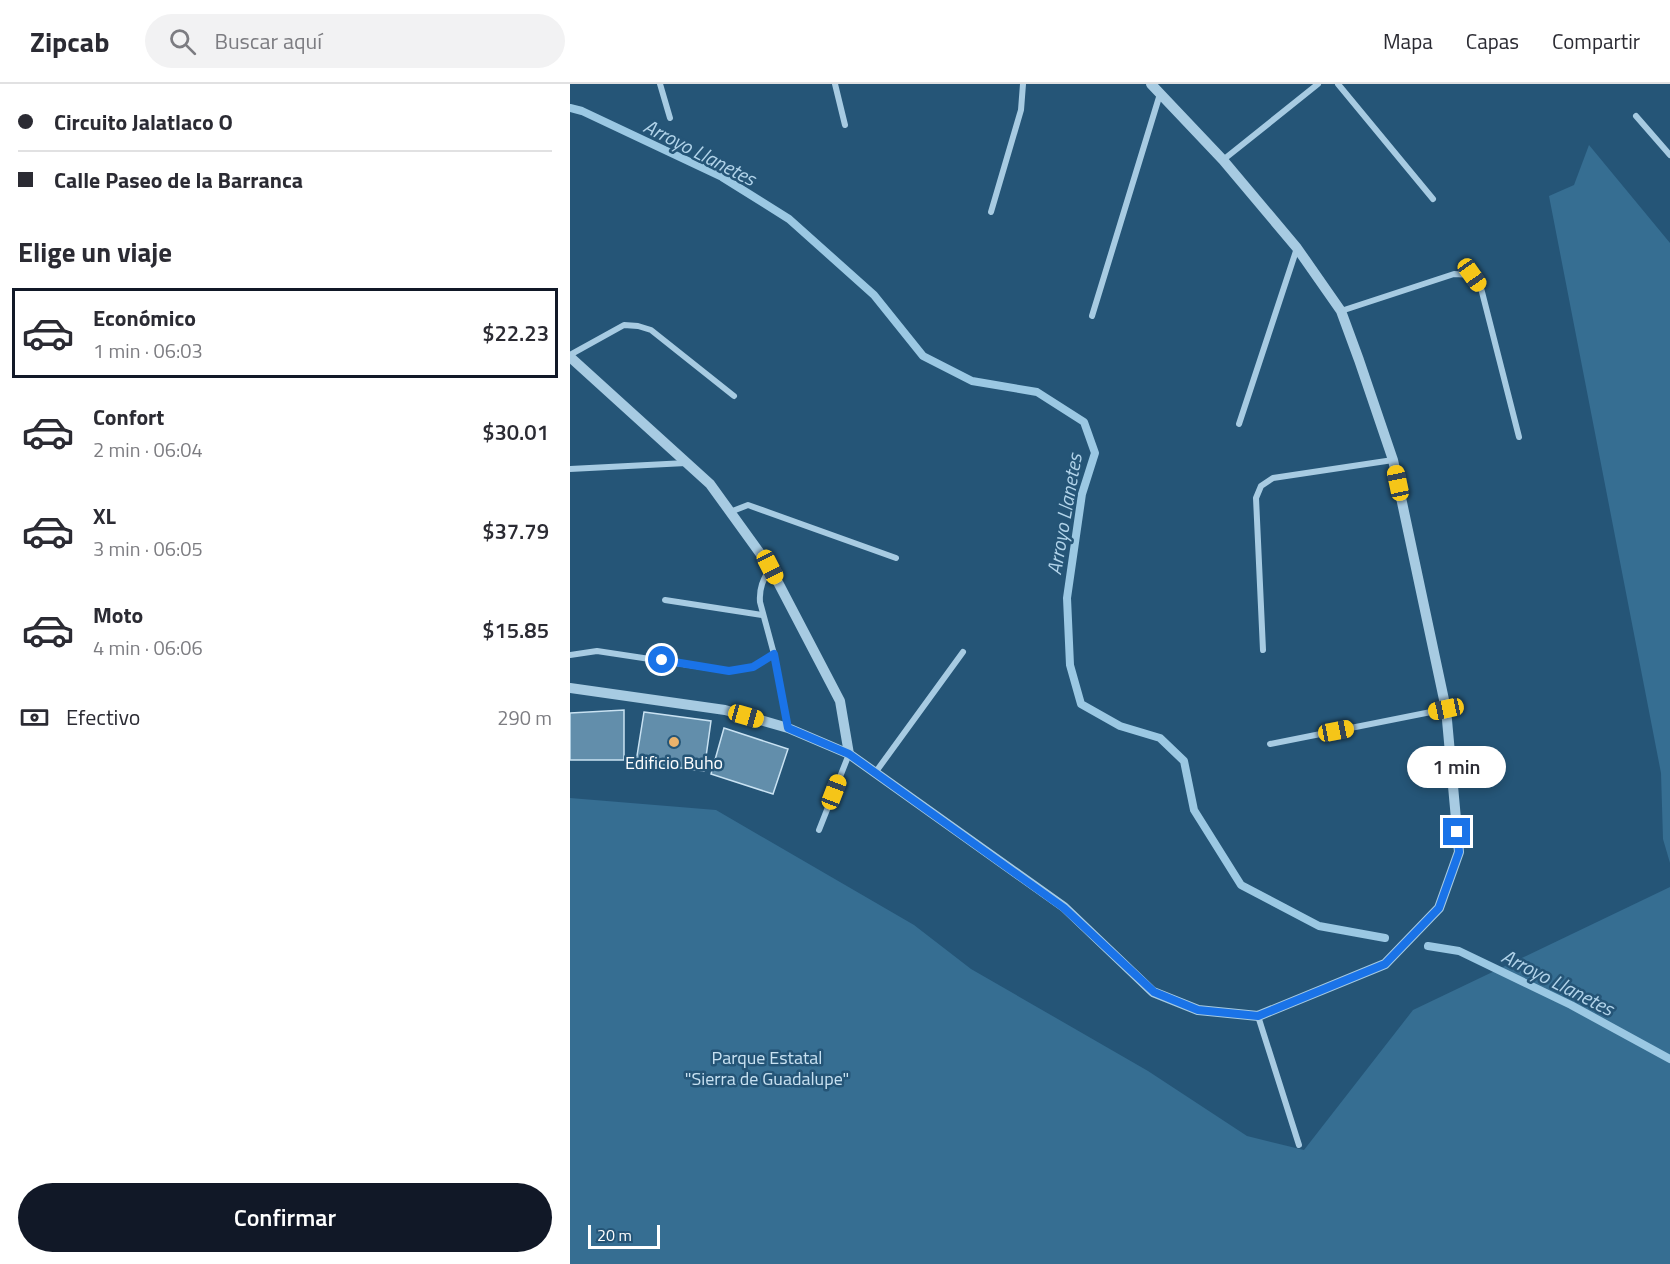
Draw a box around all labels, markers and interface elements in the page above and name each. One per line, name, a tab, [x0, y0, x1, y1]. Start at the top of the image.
search box	[145, 14, 565, 68]
text: Zipcab	[30, 20, 109, 63]
text: Buscar aquí	[214, 24, 322, 58]
icon: search	[166, 25, 199, 58]
text: Mapa	[1383, 25, 1433, 57]
text: Capas	[1466, 25, 1519, 57]
text: Compartir	[1552, 25, 1640, 57]
text: Circuito Jalatlaco O	[54, 105, 233, 139]
water label: Arroyo Llanetes	[638, 110, 763, 194]
text: Calle Paseo de la Barranca	[54, 163, 303, 197]
text: Elige un viaje	[18, 231, 172, 272]
car	[1454, 255, 1490, 295]
text: Económico	[93, 301, 196, 335]
icon: car	[21, 306, 75, 360]
text: $22.23	[482, 316, 549, 350]
text: 1 min · 06:03	[93, 335, 203, 366]
text: Confort	[93, 400, 164, 434]
icon: car	[21, 405, 75, 459]
text: $30.01	[482, 415, 549, 449]
text: 2 min · 06:04	[93, 434, 203, 465]
water label: Arroyo Llanetes	[1038, 450, 1090, 577]
car	[1385, 464, 1411, 502]
text: XL	[93, 499, 116, 533]
icon: car	[21, 504, 75, 558]
text: $37.79	[482, 514, 549, 548]
text: 3 min · 06:05	[93, 533, 203, 564]
car	[754, 547, 786, 587]
text: Moto	[93, 598, 143, 632]
icon: car	[21, 603, 75, 657]
text: $15.85	[482, 613, 549, 647]
text: 4 min · 06:06	[93, 632, 203, 663]
route start	[648, 646, 675, 673]
car	[1427, 696, 1465, 722]
text: Efectivo	[66, 700, 140, 734]
icon: cash	[18, 701, 51, 734]
text: 290 m	[497, 702, 552, 733]
car	[726, 702, 766, 730]
car	[1317, 719, 1355, 743]
marker: Edificio Buho	[667, 735, 681, 749]
callout: 1 min	[1408, 745, 1506, 787]
place label: Edificio Buho	[625, 749, 723, 776]
text: 1 min	[1432, 751, 1481, 782]
car	[819, 772, 849, 812]
route end	[1443, 818, 1470, 845]
water label: Arroyo Llanetes	[1496, 940, 1621, 1024]
park label: Parque Estatal "Sierra de Guadalupe"	[685, 1044, 849, 1092]
button: Confirmar	[18, 1183, 552, 1252]
scale bar	[588, 1222, 660, 1250]
text: 20 m	[597, 1223, 632, 1247]

